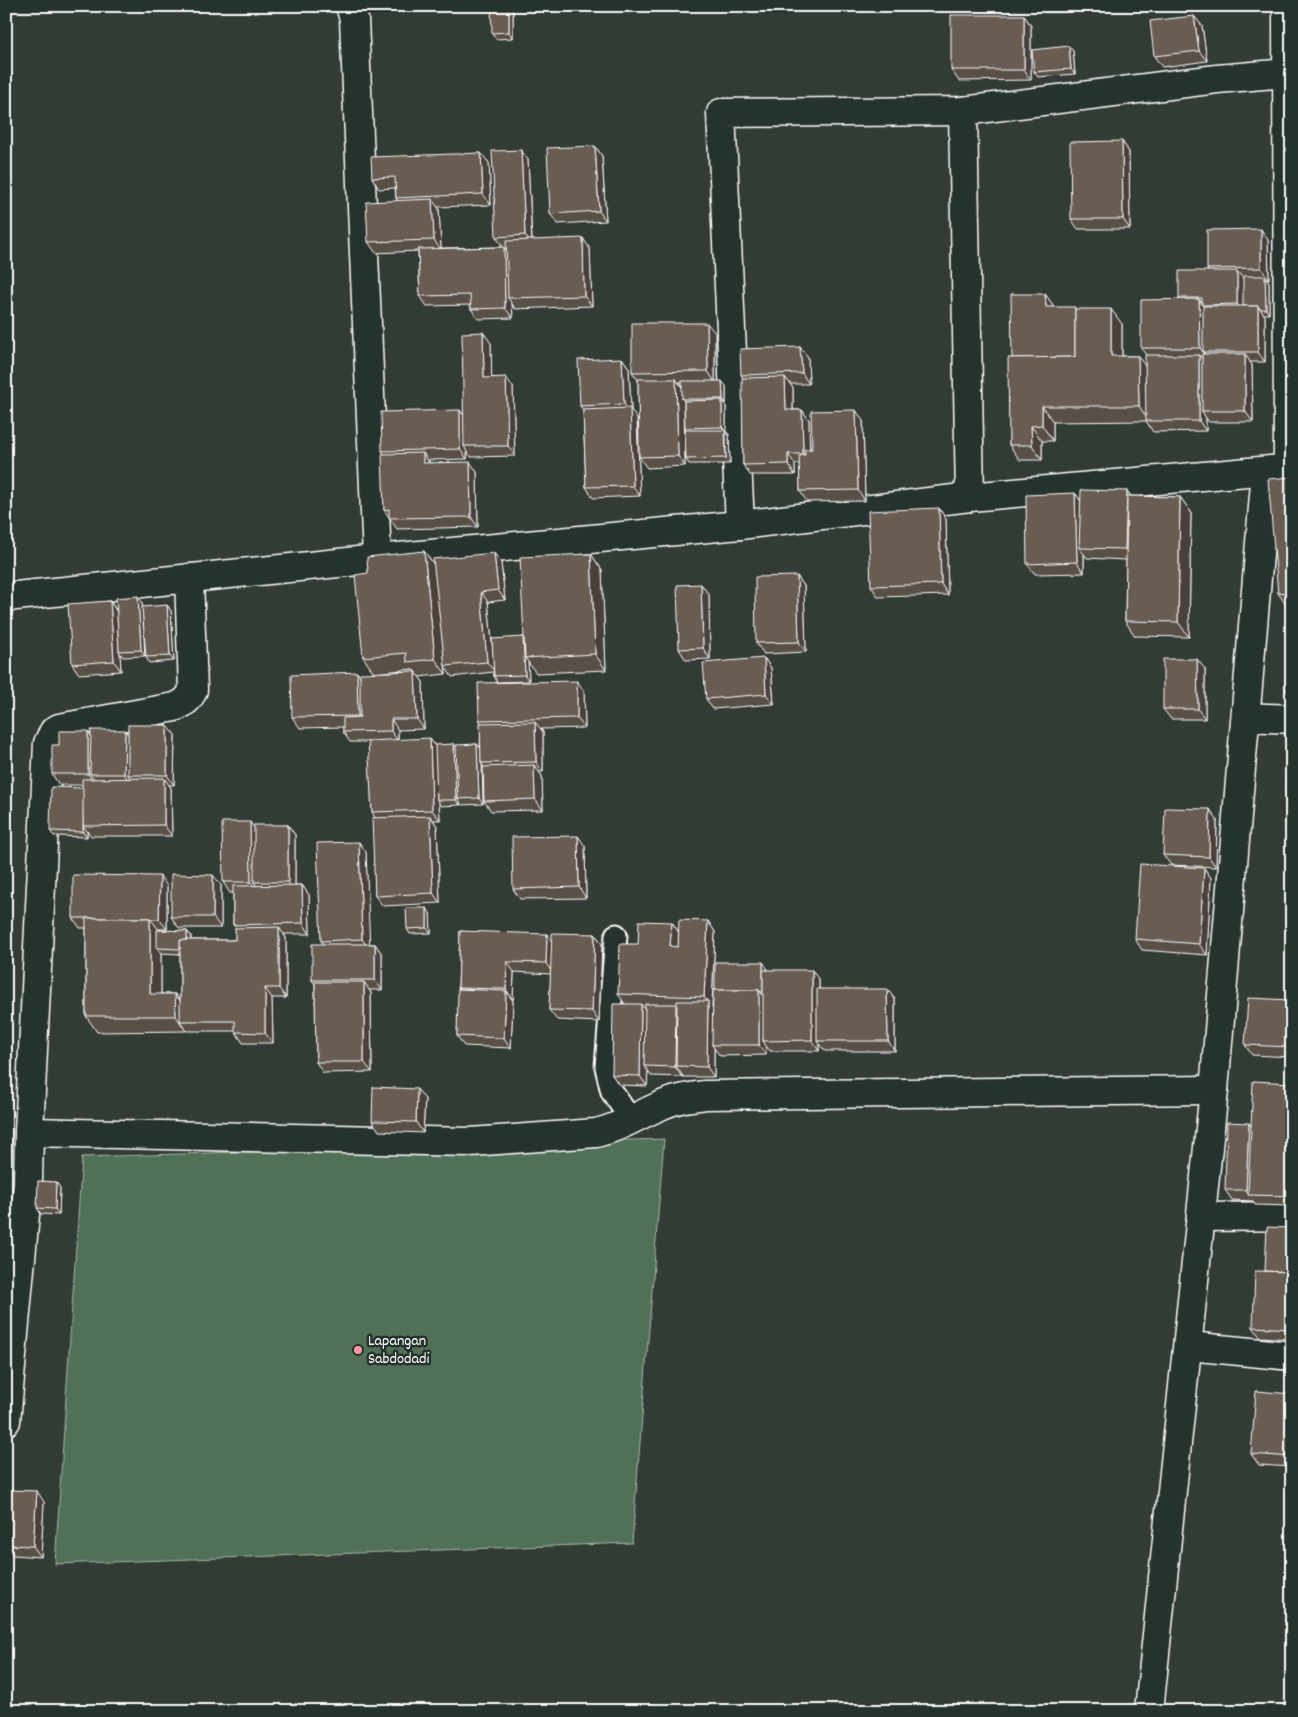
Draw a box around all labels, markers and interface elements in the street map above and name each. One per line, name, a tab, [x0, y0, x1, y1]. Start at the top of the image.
place label: Lapangan Sabdodadi	[368, 1330, 430, 1371]
marker: Lapangan Sabdodadi	[352, 1344, 364, 1356]

